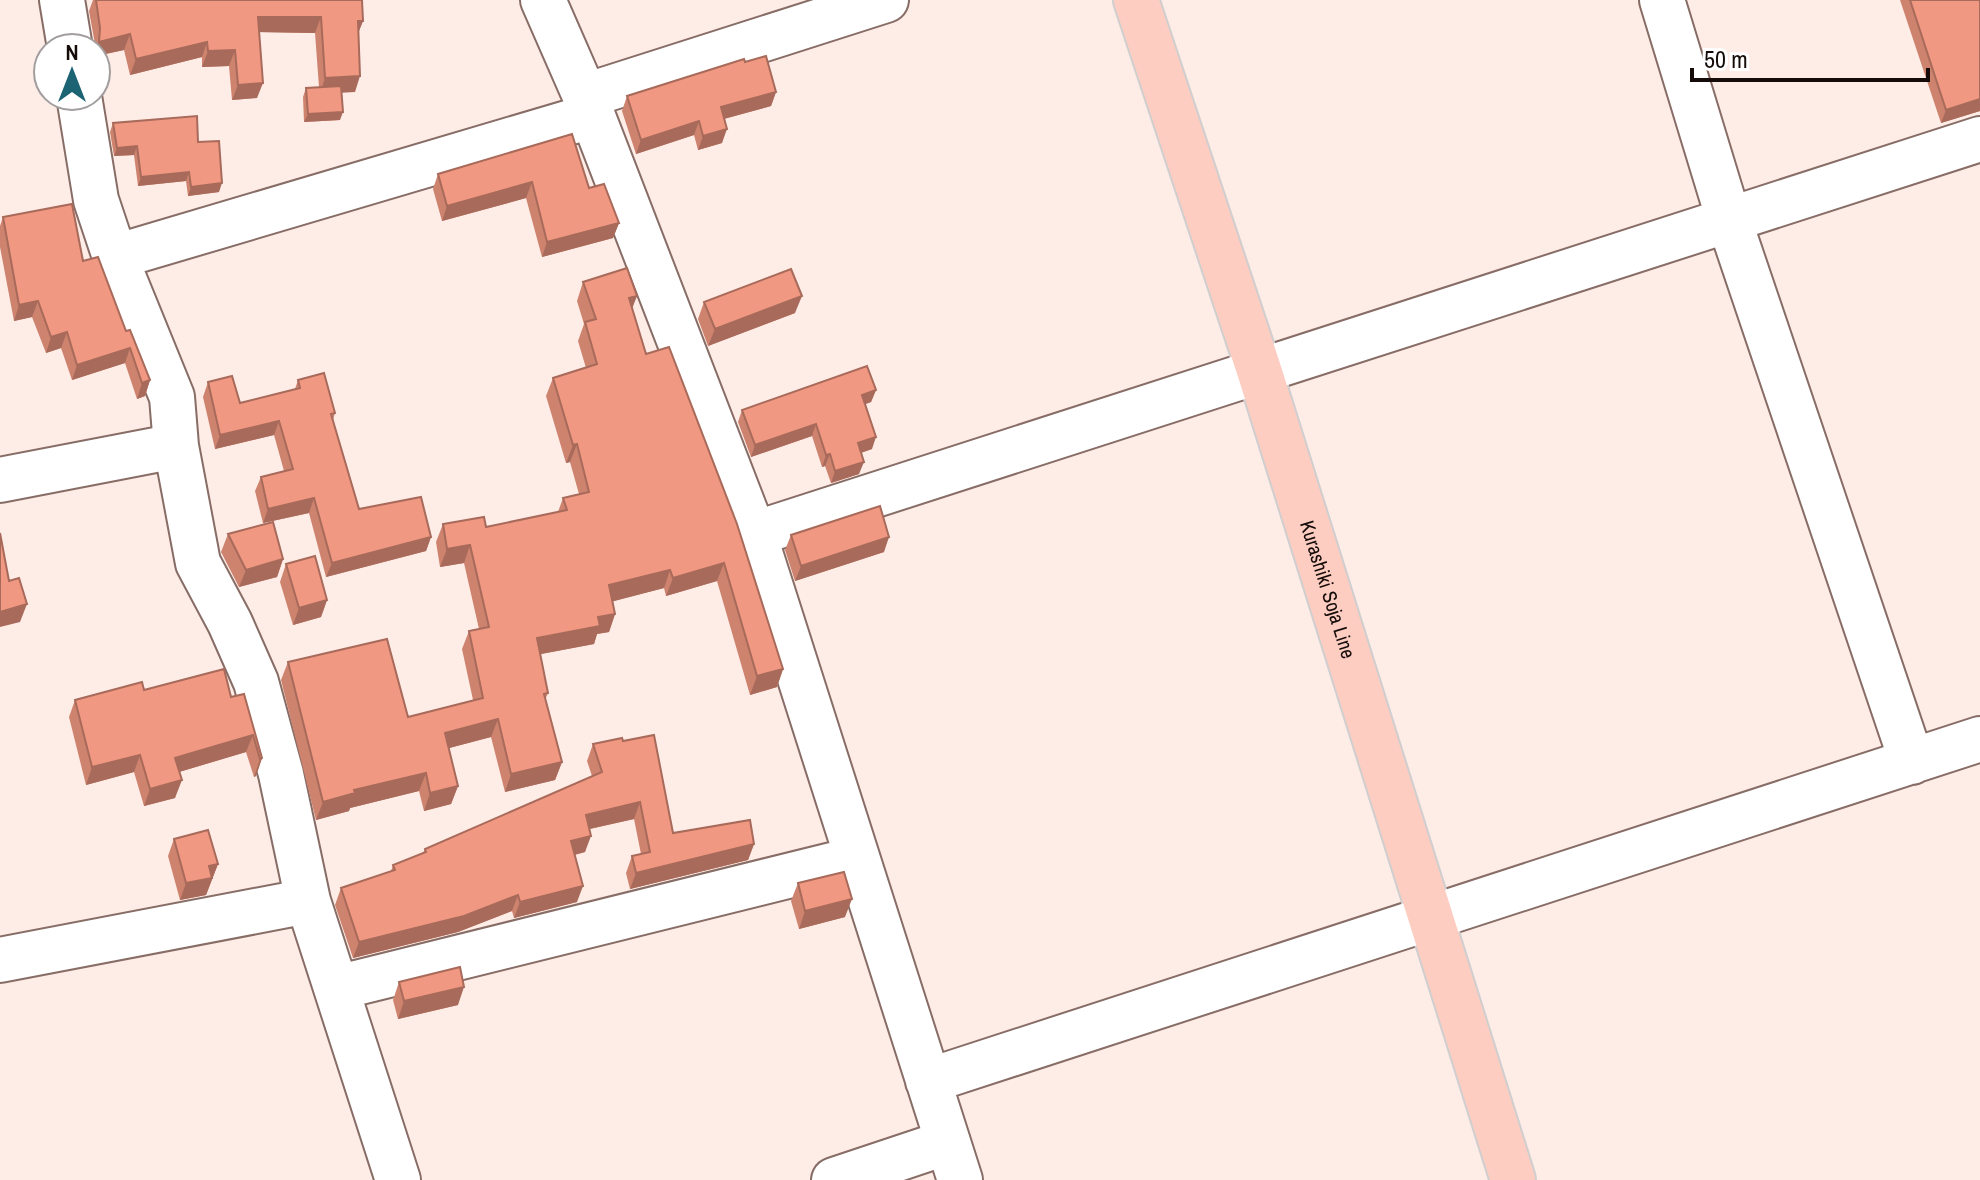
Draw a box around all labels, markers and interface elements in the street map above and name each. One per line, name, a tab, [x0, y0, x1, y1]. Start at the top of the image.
north arrow	[32, 32, 112, 112]
scale bar	[1692, 32, 1928, 82]
text: N	[65, 37, 79, 67]
text: 50 m	[1704, 43, 1748, 75]
street label: Kurashiki Soja Line	[1294, 517, 1363, 662]

